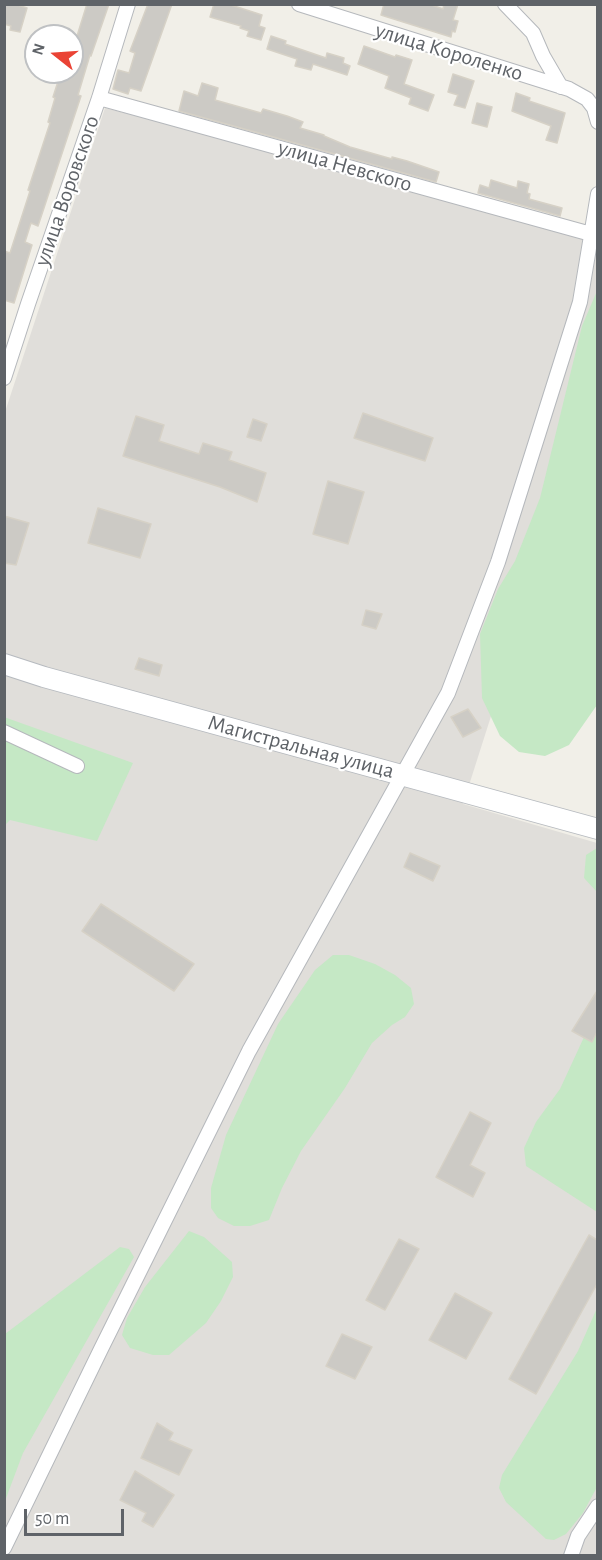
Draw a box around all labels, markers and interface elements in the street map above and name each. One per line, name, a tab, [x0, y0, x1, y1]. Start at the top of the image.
street label: улица Короленко	[372, 17, 526, 87]
north arrow	[24, 24, 84, 84]
text: N	[29, 42, 48, 57]
street label: улица Воровского	[29, 112, 105, 270]
street label: улица Невского	[275, 134, 415, 198]
street label: Магистральная улица	[205, 709, 397, 785]
scale bar	[27, 1497, 128, 1535]
text: 50 m	[35, 1510, 69, 1528]

